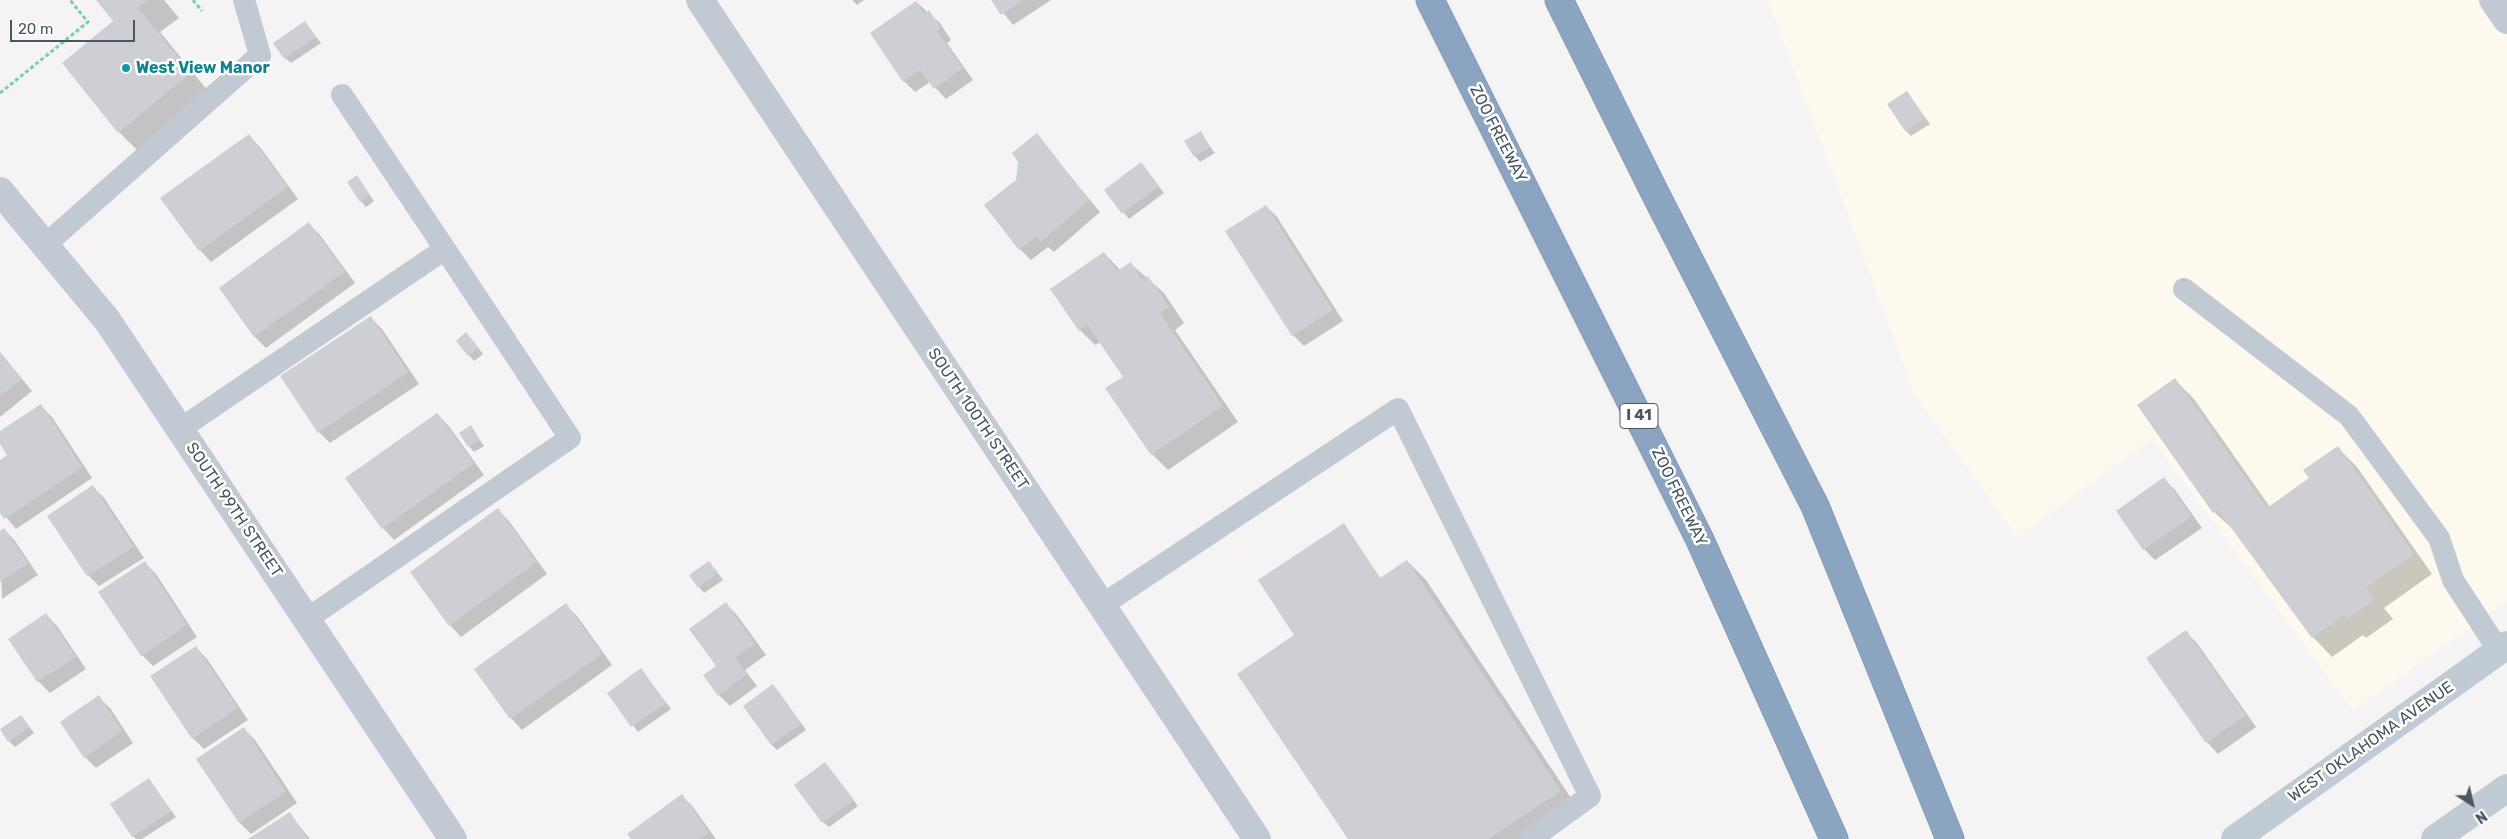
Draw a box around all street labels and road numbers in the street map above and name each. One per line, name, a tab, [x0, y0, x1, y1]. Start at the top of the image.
street label: ZOO FREEWAY	[1465, 82, 1531, 186]
street label: SOUTH 100TH STREET	[923, 345, 1033, 493]
road number: I 41	[1620, 404, 1658, 428]
street label: SOUTH 99TH STREET	[182, 439, 286, 581]
street label: ZOO FREEWAY	[1647, 445, 1711, 549]
street label: WEST OKLAHOMA AVENUE	[2285, 678, 2457, 806]

